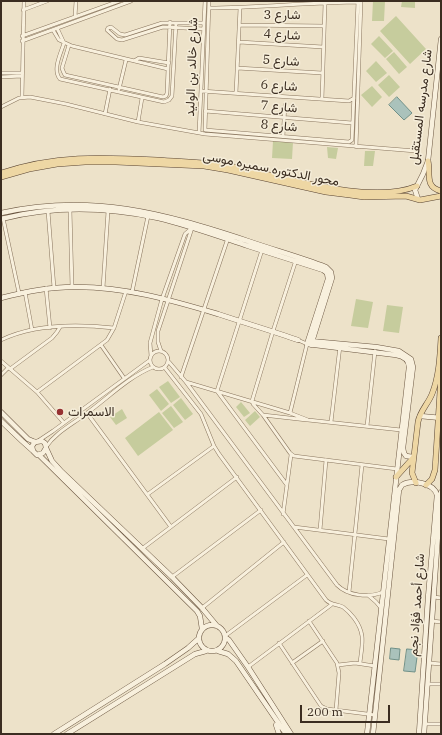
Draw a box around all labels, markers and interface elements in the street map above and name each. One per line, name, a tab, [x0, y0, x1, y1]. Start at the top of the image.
street label: شارع 3	[264, 7, 300, 23]
street label: شارع خالد بن الوليد	[182, 17, 202, 117]
street label: شارع 4	[263, 26, 301, 44]
street label: شارع مدرسه المستقبل	[406, 48, 436, 166]
street label: شارع 5	[262, 52, 300, 70]
street label: شارع 6	[260, 77, 298, 95]
street label: شارع 7	[260, 98, 298, 116]
street label: شارع 8	[260, 117, 298, 135]
street label: محور الدكتوره سميره موسى	[201, 148, 341, 190]
place label: الاسمرات	[68, 404, 115, 420]
marker: الاسمرات	[55, 407, 65, 417]
street label: شارع أحمد فؤاد نجم	[406, 553, 428, 657]
scale bar	[302, 697, 392, 723]
text: 200 m	[307, 704, 343, 719]

